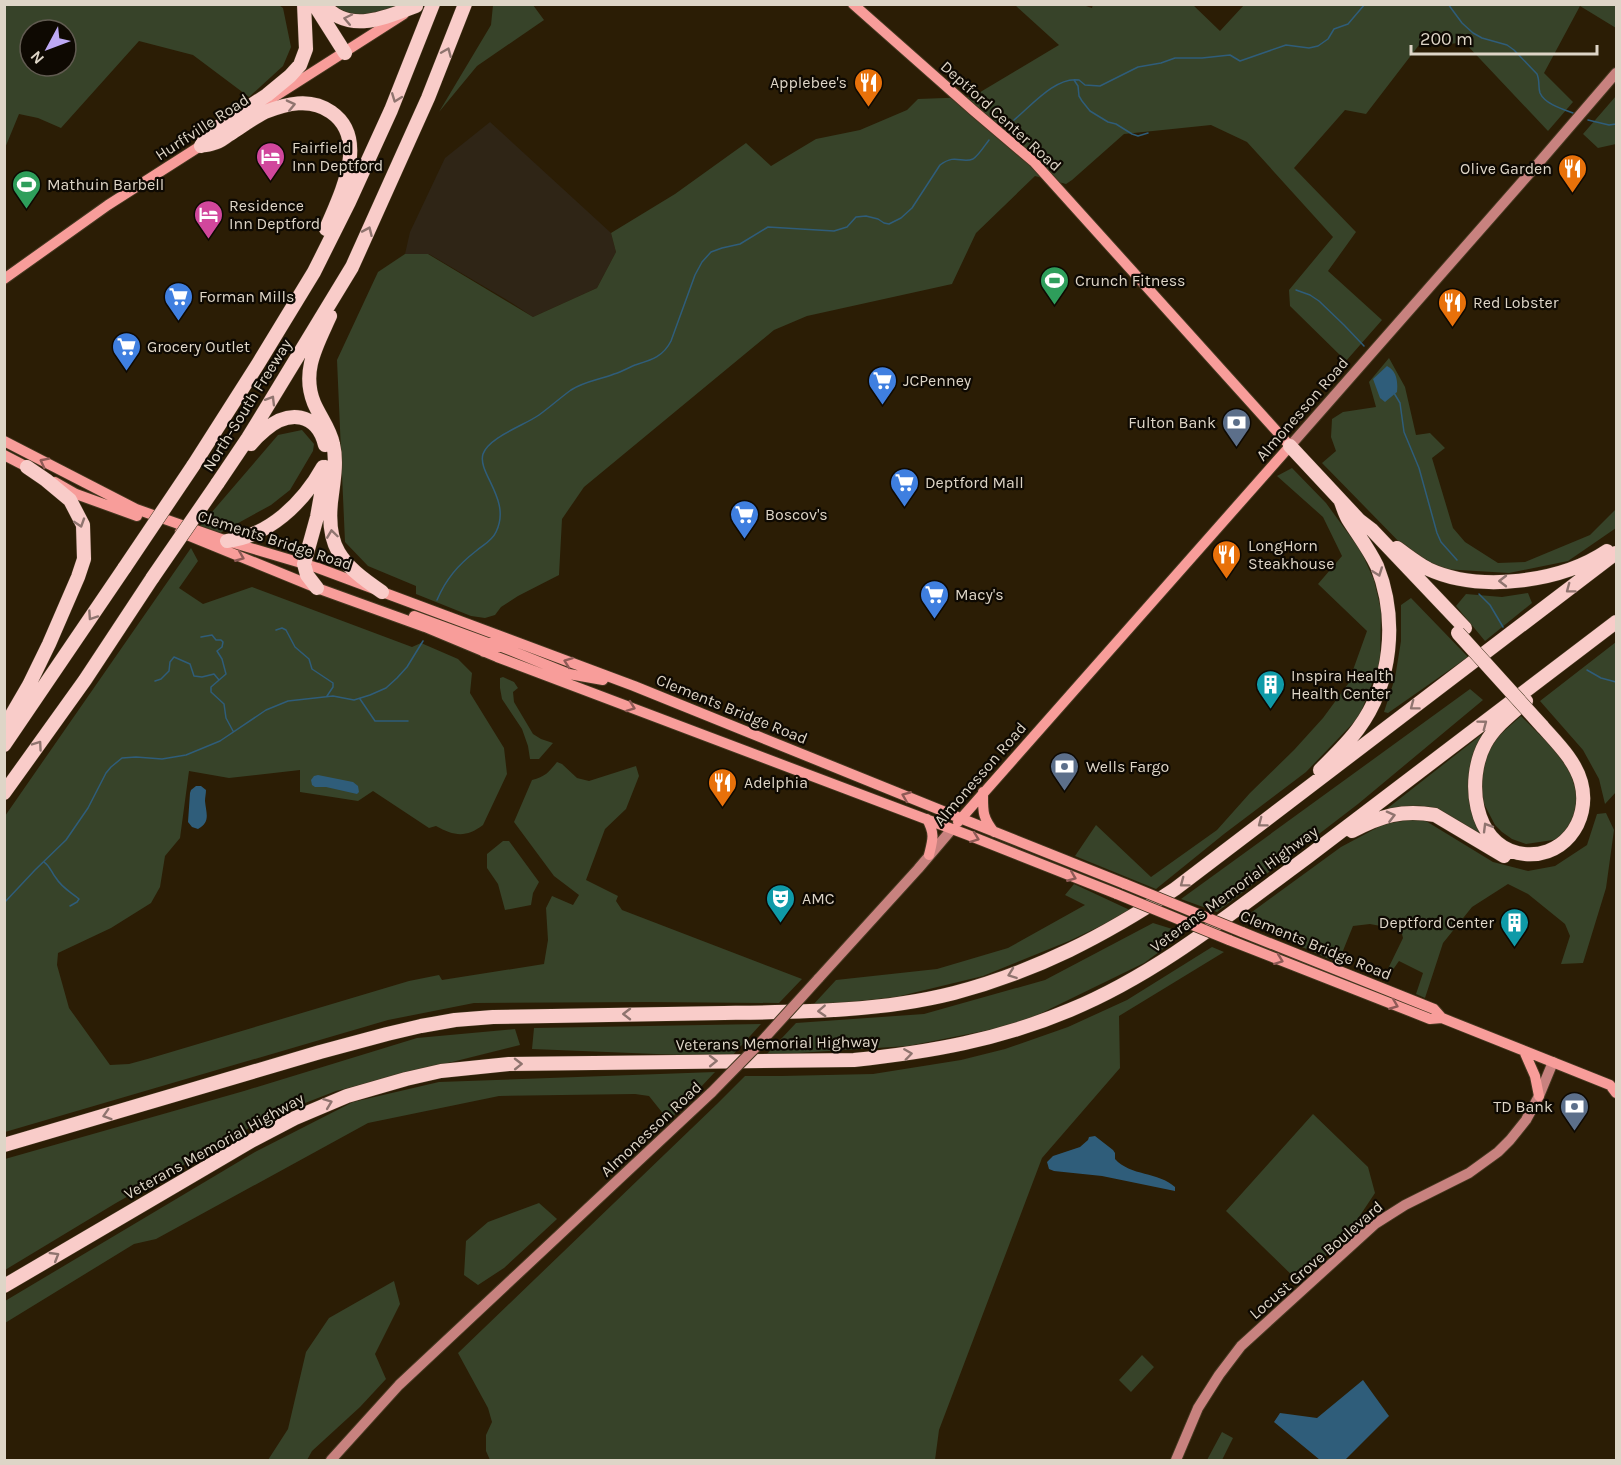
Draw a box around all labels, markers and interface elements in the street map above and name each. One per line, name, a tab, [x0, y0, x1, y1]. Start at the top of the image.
one-way arrow	[343, 13, 353, 26]
north arrow	[18, 18, 78, 78]
scale bar	[1411, 18, 1597, 56]
text: 200 m	[1420, 28, 1473, 50]
text: N	[26, 47, 48, 68]
one-way arrow	[440, 48, 452, 59]
street label: Deptford Center Road	[937, 57, 1065, 175]
restaurant icon: Applebee's	[852, 66, 884, 108]
place label: Applebee's	[770, 73, 847, 92]
street label: Hurffville Road	[152, 90, 252, 164]
one-way arrow	[391, 92, 403, 103]
one-way arrow	[286, 99, 296, 112]
place label: Fairfield Inn Deptford	[292, 138, 383, 175]
hotel icon: Fairfield Inn Deptford	[255, 140, 287, 182]
restaurant icon: Olive Garden	[1557, 152, 1589, 194]
place label: Olive Garden	[1460, 159, 1552, 178]
sports icon: Mathuin Barbell	[10, 168, 42, 210]
place label: Mathuin Barbell	[47, 175, 164, 194]
place label: Residence Inn Deptford	[229, 196, 320, 233]
hotel icon: Residence Inn Deptford	[192, 198, 224, 240]
one-way arrow	[360, 226, 372, 237]
sports icon: Crunch Fitness	[1038, 264, 1070, 306]
place label: Crunch Fitness	[1075, 271, 1186, 290]
supermarket icon: Forman Mills	[162, 280, 194, 322]
restaurant icon: Red Lobster	[1436, 286, 1468, 328]
place label: Forman Mills	[199, 287, 294, 306]
place label: Red Lobster	[1473, 293, 1559, 312]
supermarket icon: Grocery Outlet	[110, 330, 142, 372]
street label: North-South Freeway	[198, 335, 296, 475]
place label: Grocery Outlet	[147, 337, 250, 356]
street label: Almonesson Road	[1252, 353, 1352, 465]
supermarket icon: JCPenney	[866, 364, 898, 406]
place label: JCPenney	[903, 371, 972, 390]
one-way arrow	[264, 396, 276, 406]
bank icon: Fulton Bank	[1221, 406, 1253, 448]
place label: Fulton Bank	[1128, 413, 1216, 432]
one-way arrow	[40, 458, 50, 469]
supermarket icon: Deptford Mall	[888, 466, 920, 508]
place label: Deptford Mall	[925, 473, 1024, 492]
supermarket icon: Boscov's	[728, 498, 760, 540]
place label: Boscov's	[765, 505, 828, 524]
street label: Clements Bridge Road	[195, 506, 355, 574]
one-way arrow	[73, 517, 85, 528]
one-way arrow	[327, 529, 339, 538]
place label: LongHorn Steakhouse	[1248, 536, 1334, 573]
restaurant icon: LongHorn Steakhouse	[1211, 538, 1243, 580]
one-way arrow	[234, 550, 245, 562]
one-way arrow	[1371, 566, 1384, 576]
one-way arrow	[1498, 575, 1507, 587]
supermarket icon: Macy's	[918, 578, 950, 620]
one-way arrow	[1565, 581, 1576, 592]
place label: Macy's	[955, 585, 1004, 604]
one-way arrow	[88, 609, 99, 620]
one-way arrow	[563, 656, 574, 669]
place label: Inspira Health Health Center	[1291, 666, 1394, 703]
building icon: Inspira Health Health Center	[1254, 668, 1286, 710]
street label: Clements Bridge Road	[654, 670, 810, 748]
one-way arrow	[625, 699, 635, 712]
one-way arrow	[1410, 699, 1421, 710]
street label: Almonesson Road	[930, 718, 1030, 830]
one-way arrow	[1476, 720, 1487, 731]
one-way arrow	[31, 741, 42, 752]
bank icon: Wells Fargo	[1049, 750, 1081, 792]
place label: Wells Fargo	[1086, 757, 1169, 776]
restaurant icon: Adelphia	[707, 766, 739, 808]
place label: Adelphia	[744, 773, 808, 792]
one-way arrow	[901, 791, 912, 803]
one-way arrow	[1386, 810, 1396, 823]
one-way arrow	[1258, 816, 1269, 827]
street label: Veterans Memorial Highway	[1146, 821, 1322, 956]
one-way arrow	[1482, 823, 1494, 833]
one-way arrow	[969, 831, 980, 843]
one-way arrow	[1066, 870, 1077, 882]
one-way arrow	[1179, 875, 1190, 886]
theatre icon: AMC	[765, 882, 797, 924]
place label: AMC	[802, 889, 835, 908]
street label: Clements Bridge Road	[1238, 906, 1394, 984]
building icon: Deptford Center	[1499, 906, 1531, 948]
place label: Deptford Center	[1379, 913, 1494, 932]
one-way arrow	[1273, 952, 1283, 965]
one-way arrow	[1007, 967, 1018, 980]
one-way arrow	[1388, 997, 1398, 1010]
one-way arrow	[817, 1004, 826, 1017]
one-way arrow	[622, 1008, 631, 1020]
street label: Veterans Memorial Highway	[676, 1032, 879, 1054]
one-way arrow	[903, 1049, 912, 1061]
one-way arrow	[709, 1055, 718, 1067]
one-way arrow	[514, 1057, 523, 1070]
street label: Almonesson Road	[597, 1077, 705, 1181]
street label: Veterans Memorial Highway	[121, 1088, 308, 1203]
bank icon: TD Bank	[1558, 1090, 1590, 1132]
place label: TD Bank	[1493, 1097, 1553, 1116]
one-way arrow	[322, 1098, 333, 1111]
one-way arrow	[102, 1108, 113, 1120]
street label: Locust Grove Boulevard	[1245, 1197, 1387, 1323]
one-way arrow	[49, 1252, 59, 1263]

